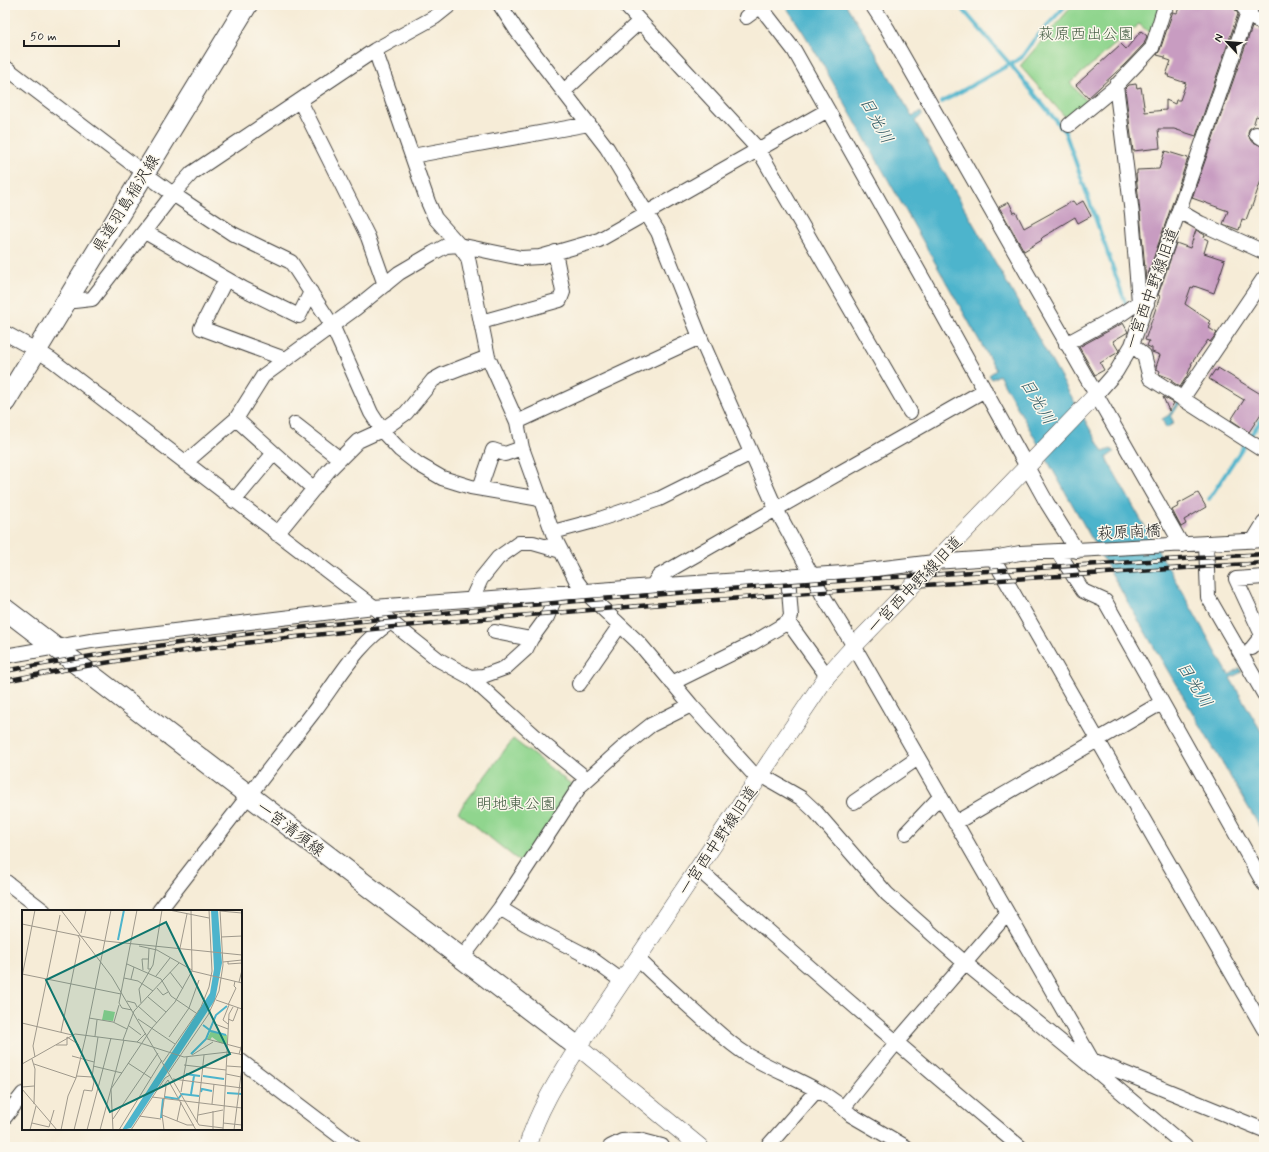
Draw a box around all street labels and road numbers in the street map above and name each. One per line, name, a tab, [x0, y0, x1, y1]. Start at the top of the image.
street label: 県道羽島稲沢線	[88, 151, 165, 257]
street label: 一宮西中野線旧道	[1121, 225, 1184, 352]
street label: 萩原南橋	[1097, 520, 1162, 545]
street label: 一宮西中野線旧道	[863, 532, 967, 638]
street label: 一宮西中野線旧道	[674, 782, 763, 900]
street label: 一宮清須線	[252, 797, 328, 862]

